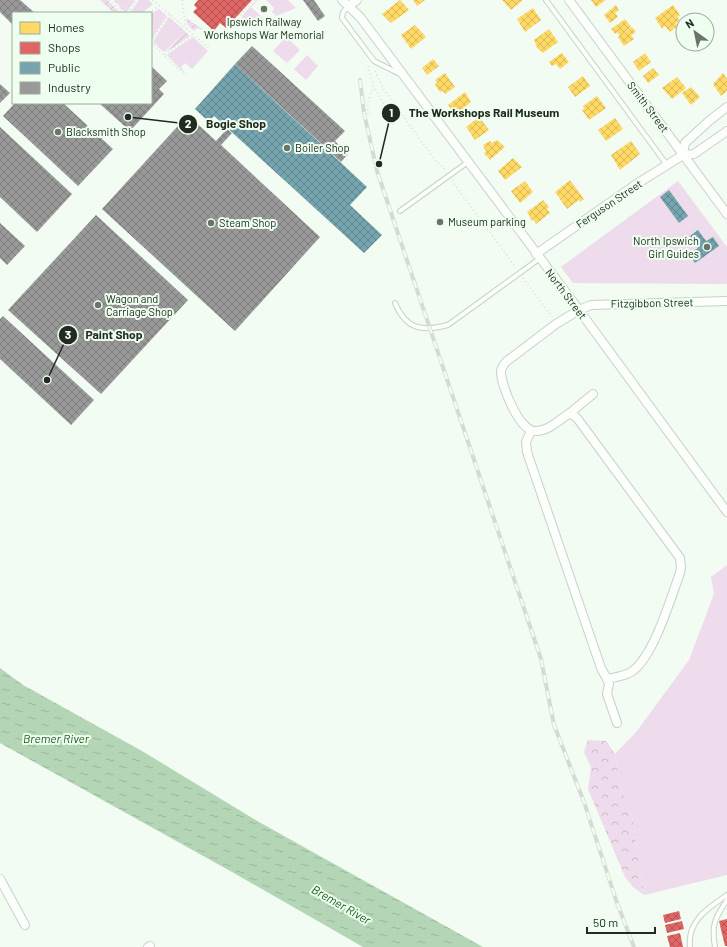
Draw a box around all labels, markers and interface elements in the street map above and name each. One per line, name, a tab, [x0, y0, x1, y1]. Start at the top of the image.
marker: Ipswich Railway Workshops War Memorial	[259, 4, 269, 14]
legend	[12, 12, 152, 104]
north arrow	[675, 12, 715, 52]
place label: Ipswich Railway Workshops War Memorial	[204, 15, 324, 41]
text: N	[683, 16, 696, 31]
text: Homes	[48, 20, 85, 34]
text: Shops	[48, 40, 81, 54]
text: Public	[48, 60, 80, 74]
street label: Smith Street	[625, 79, 672, 135]
text: Industry	[48, 80, 91, 94]
callout: The Workshops Rail Museum	[381, 101, 567, 125]
text: 1	[389, 105, 393, 119]
text: The Workshops Rail Museum	[409, 105, 559, 119]
callout: Bogie Shop	[178, 112, 274, 136]
text: 2	[185, 116, 192, 130]
text: Bogie Shop	[206, 116, 266, 130]
place label: Blacksmith Shop	[66, 125, 146, 138]
marker: Blacksmith Shop	[53, 127, 63, 137]
place label: Boiler Shop	[295, 141, 350, 154]
marker: Boiler Shop	[282, 143, 292, 153]
street label: Ferguson Street	[573, 177, 644, 230]
place label: Museum parking	[448, 215, 526, 228]
place label: Steam Shop	[219, 216, 276, 229]
marker: Museum parking	[435, 217, 445, 227]
marker: Steam Shop	[206, 218, 216, 228]
place label: North Ipswich Girl Guides	[633, 234, 699, 260]
marker: North Ipswich Girl Guides	[702, 242, 712, 252]
street label: North Street	[543, 266, 590, 321]
place label: Wagon and Carriage Shop	[106, 292, 173, 318]
street label: Fitzgibbon Street	[611, 295, 693, 310]
marker: Wagon and Carriage Shop	[93, 300, 103, 310]
callout: Paint Shop	[58, 323, 151, 347]
text: 3	[65, 327, 71, 341]
text: Paint Shop	[85, 327, 143, 341]
water label: Bremer River	[23, 731, 90, 745]
water label: Bremer River	[309, 882, 374, 927]
scale bar	[587, 909, 655, 935]
text: 50 m	[593, 915, 618, 929]

